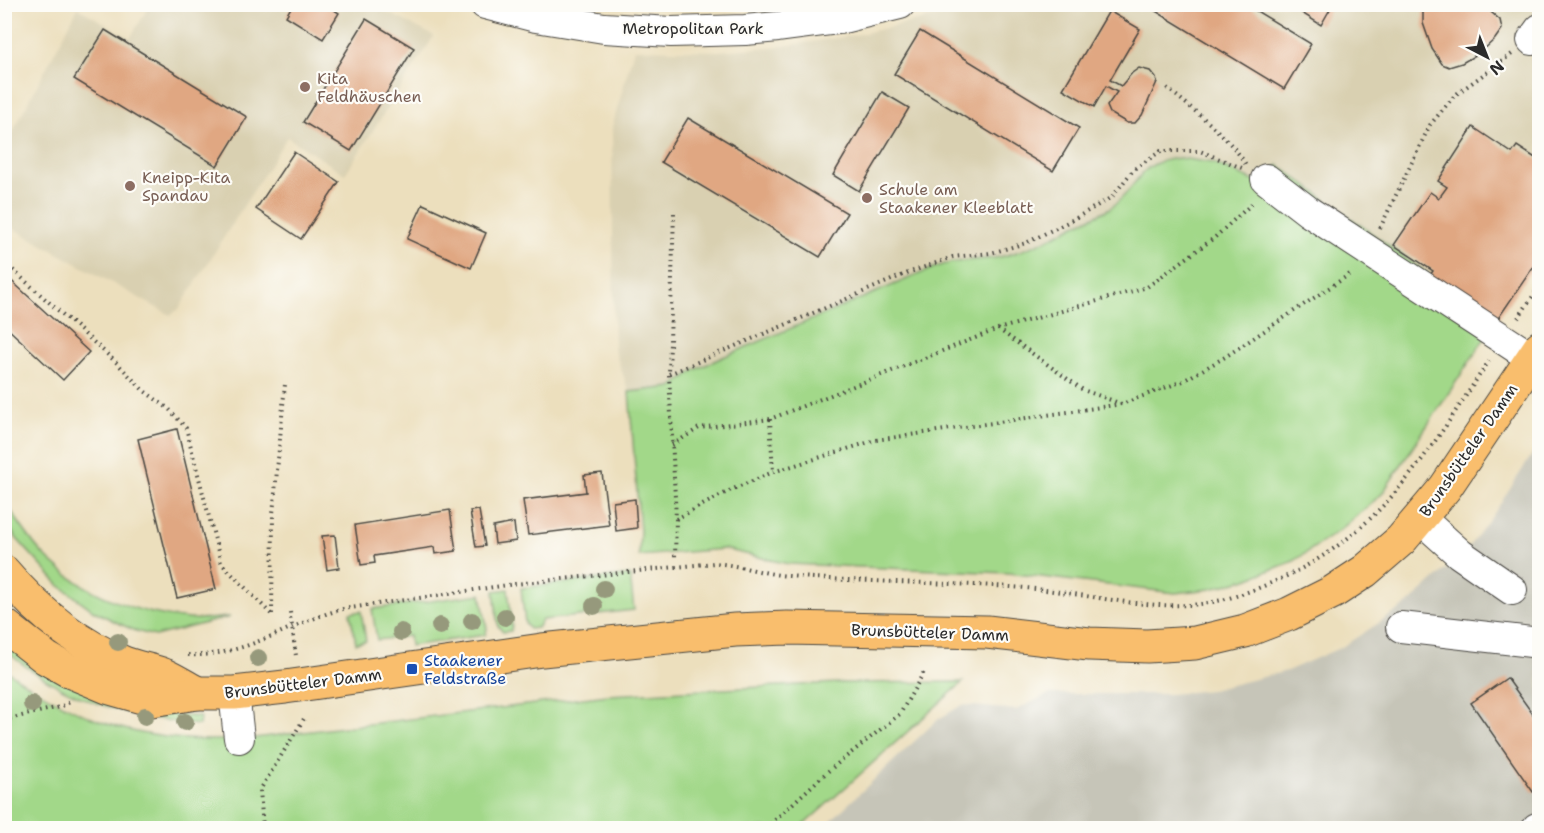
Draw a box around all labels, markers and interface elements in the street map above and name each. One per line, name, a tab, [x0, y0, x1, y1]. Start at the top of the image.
street label: Metropolitan Park	[622, 18, 764, 39]
north arrow	[1457, 27, 1517, 87]
text: N	[1485, 56, 1508, 80]
place label: Kita Feldhäuschen	[317, 68, 422, 107]
marker: Kita Feldhäuschen	[298, 80, 312, 94]
place label: Kneipp-Kita Spandau	[142, 167, 231, 206]
marker: Kneipp-Kita Spandau	[123, 179, 137, 193]
place label: Schule am Staakener Kleeblatt	[879, 179, 1033, 218]
marker: Schule am Staakener Kleeblatt	[860, 191, 874, 205]
street label: Brunsbütteler Damm	[1415, 379, 1522, 521]
street label: Brunsbütteler Damm	[851, 619, 1009, 646]
place label: Staakener Feldstraße	[424, 650, 506, 689]
marker: Staakener Feldstraße	[405, 662, 419, 676]
street label: Brunsbütteler Damm	[223, 663, 383, 704]

